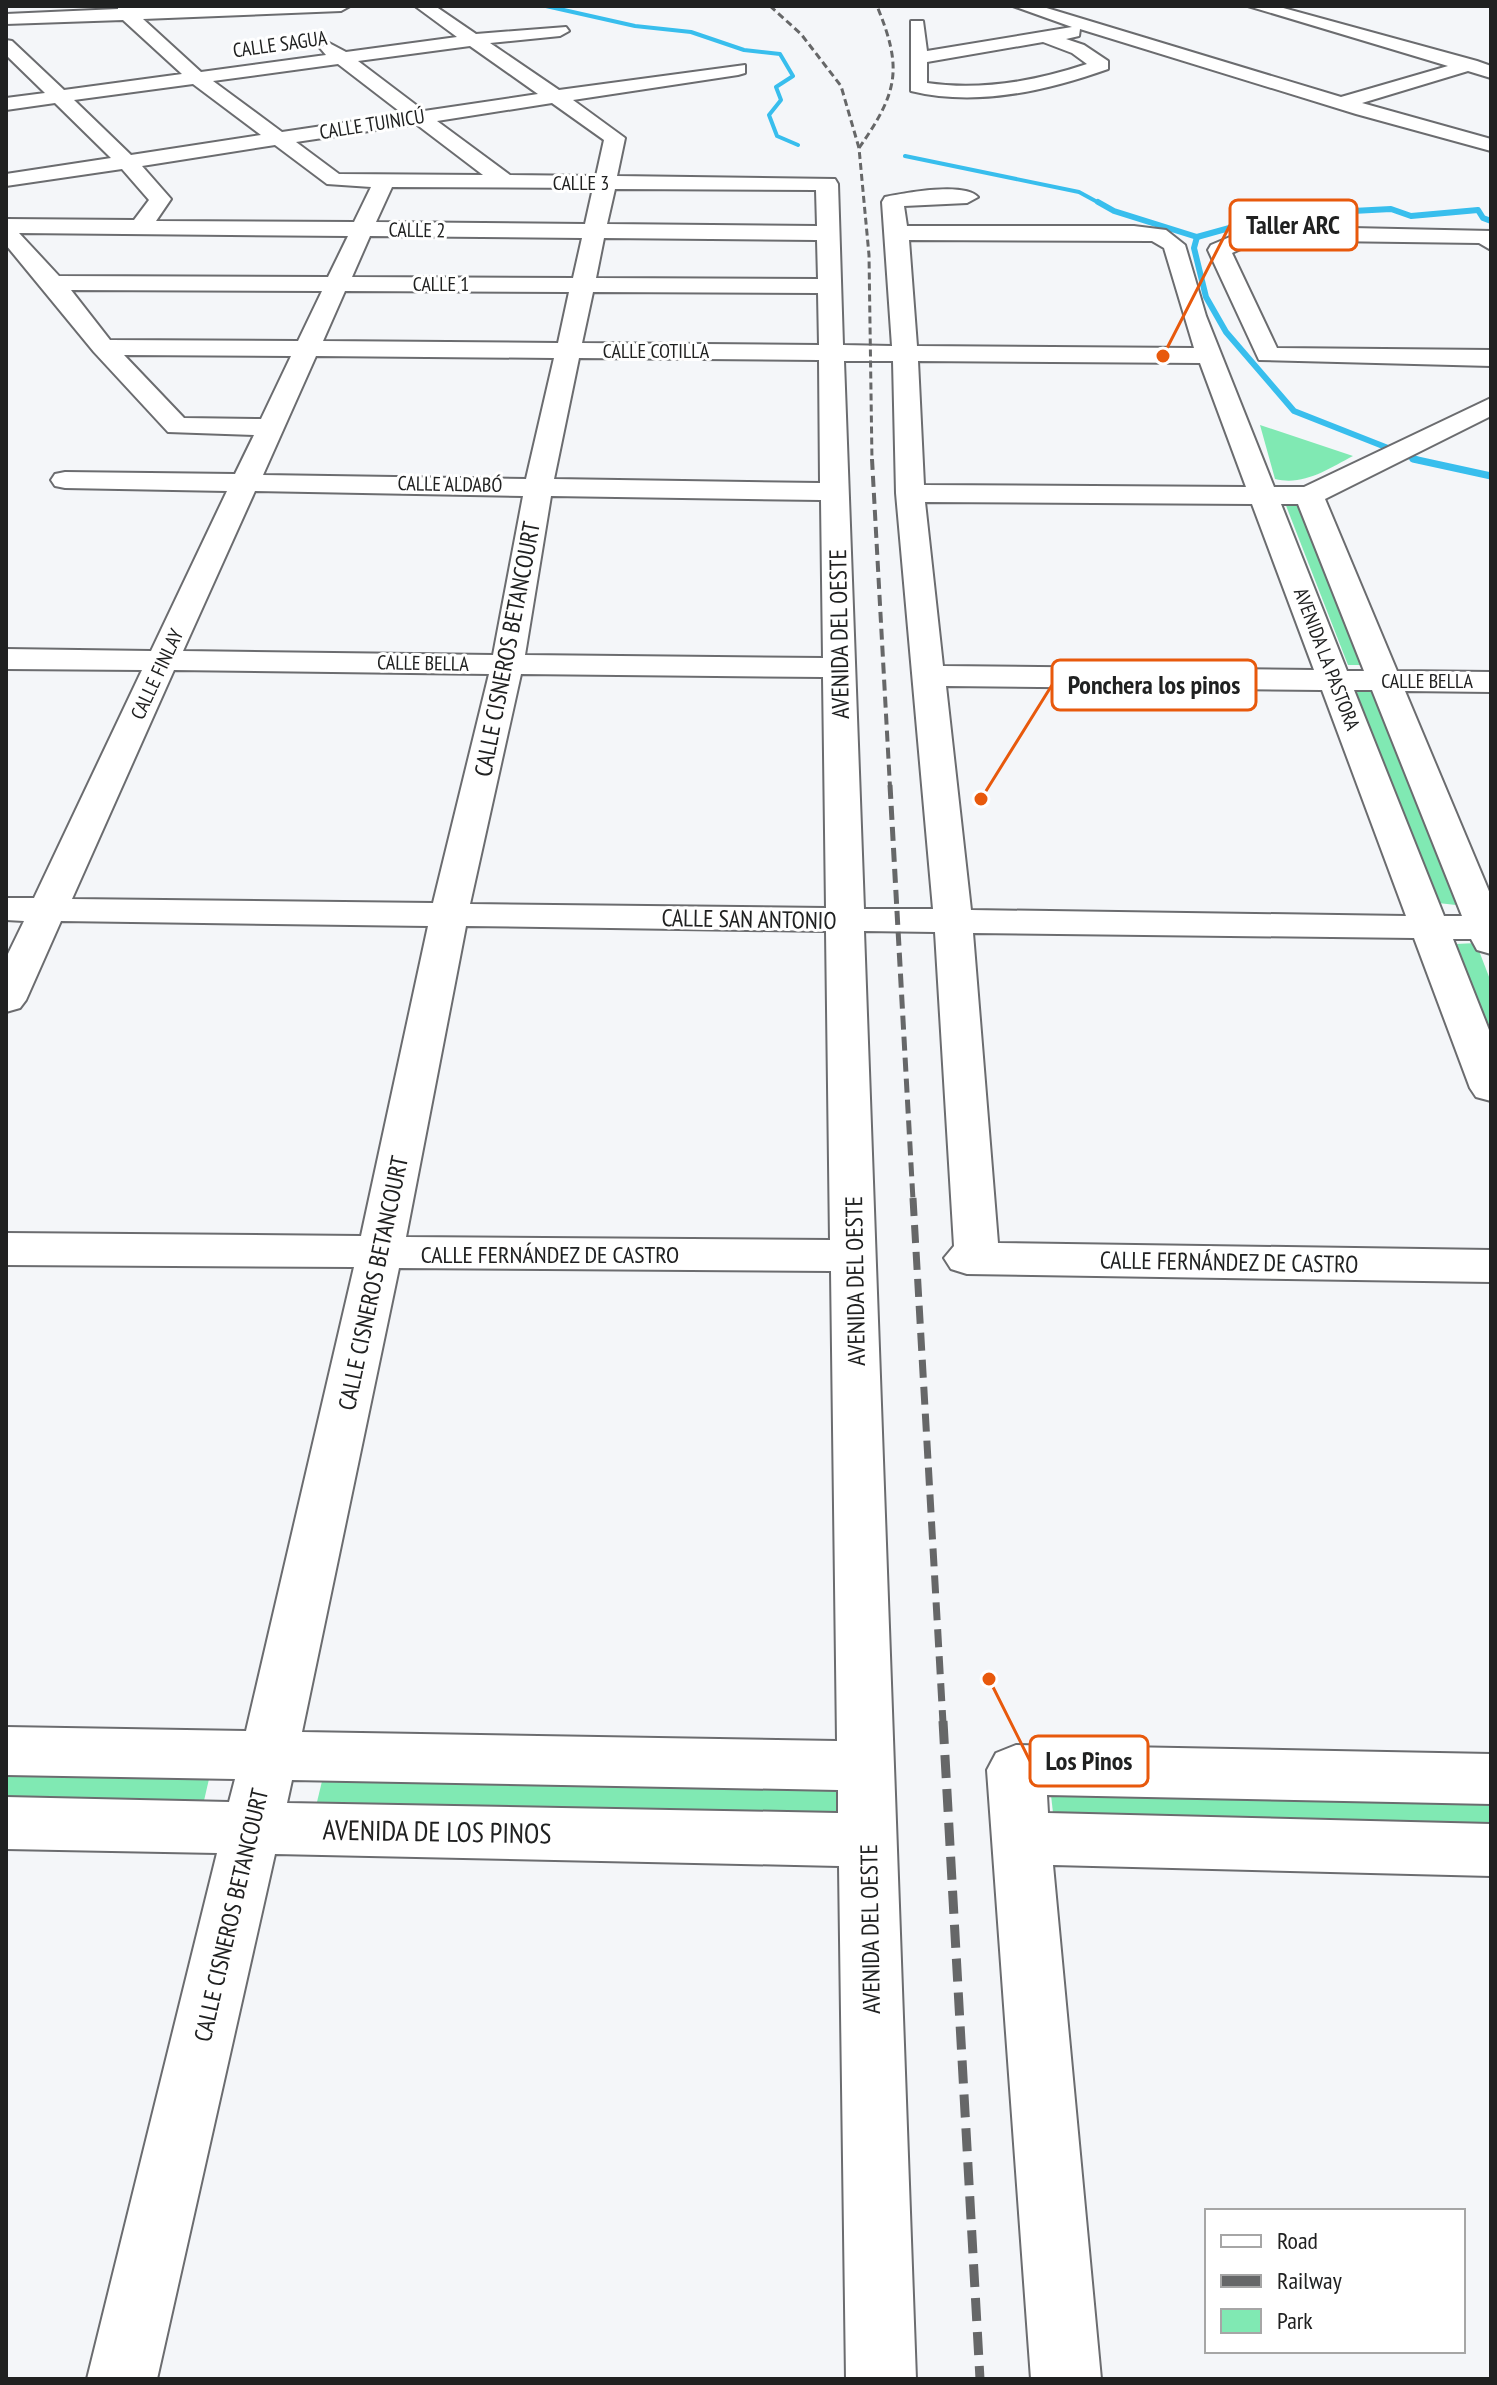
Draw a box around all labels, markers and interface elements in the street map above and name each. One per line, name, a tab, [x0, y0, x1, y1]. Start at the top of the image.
street label: CALLE SAGUA	[231, 24, 329, 63]
street label: CALLE TUINICÚ	[318, 103, 426, 145]
street label: CALLE 3	[553, 170, 609, 196]
callout: Taller ARC	[1230, 200, 1357, 250]
text: Taller ARC	[1246, 208, 1340, 241]
street label: CALLE 2	[389, 217, 445, 243]
street label: CALLE 1	[413, 271, 469, 297]
street label: CALLE COTILLA	[603, 338, 710, 364]
street label: CALLE ALDABÓ	[397, 470, 503, 498]
street label: CALLE CISNEROS BETANCOURT	[467, 519, 547, 779]
street label: AVENIDA DEL OESTE	[822, 549, 856, 719]
street label: AVENIDA LA PASTORA	[1288, 584, 1366, 734]
street label: CALLE FINLAY	[125, 625, 189, 723]
street label: CALLE BELLA	[377, 649, 470, 677]
callout: Ponchera los pinos	[1052, 660, 1256, 710]
text: Ponchera los pinos	[1068, 668, 1240, 701]
street label: CALLE BELLA	[1381, 668, 1473, 694]
street label: CALLE SAN ANTONIO	[661, 902, 837, 936]
street label: CALLE CISNEROS BETANCOURT	[331, 1153, 415, 1413]
street label: AVENIDA DEL OESTE	[838, 1196, 872, 1366]
street label: CALLE FERNÁNDEZ DE CASTRO	[421, 1239, 679, 1270]
street label: CALLE FERNÁNDEZ DE CASTRO	[1100, 1244, 1358, 1280]
callout: Los Pinos	[1030, 1736, 1148, 1786]
text: Los Pinos	[1046, 1744, 1132, 1777]
street label: CALLE CISNEROS BETANCOURT	[187, 1785, 275, 2045]
street label: AVENIDA DE LOS PINOS	[322, 1811, 552, 1851]
street label: AVENIDA DEL OESTE	[853, 1844, 887, 2014]
legend	[1205, 2209, 1465, 2353]
text: Road	[1277, 2225, 1318, 2256]
text: Railway	[1277, 2265, 1342, 2296]
text: Park	[1277, 2305, 1313, 2336]

